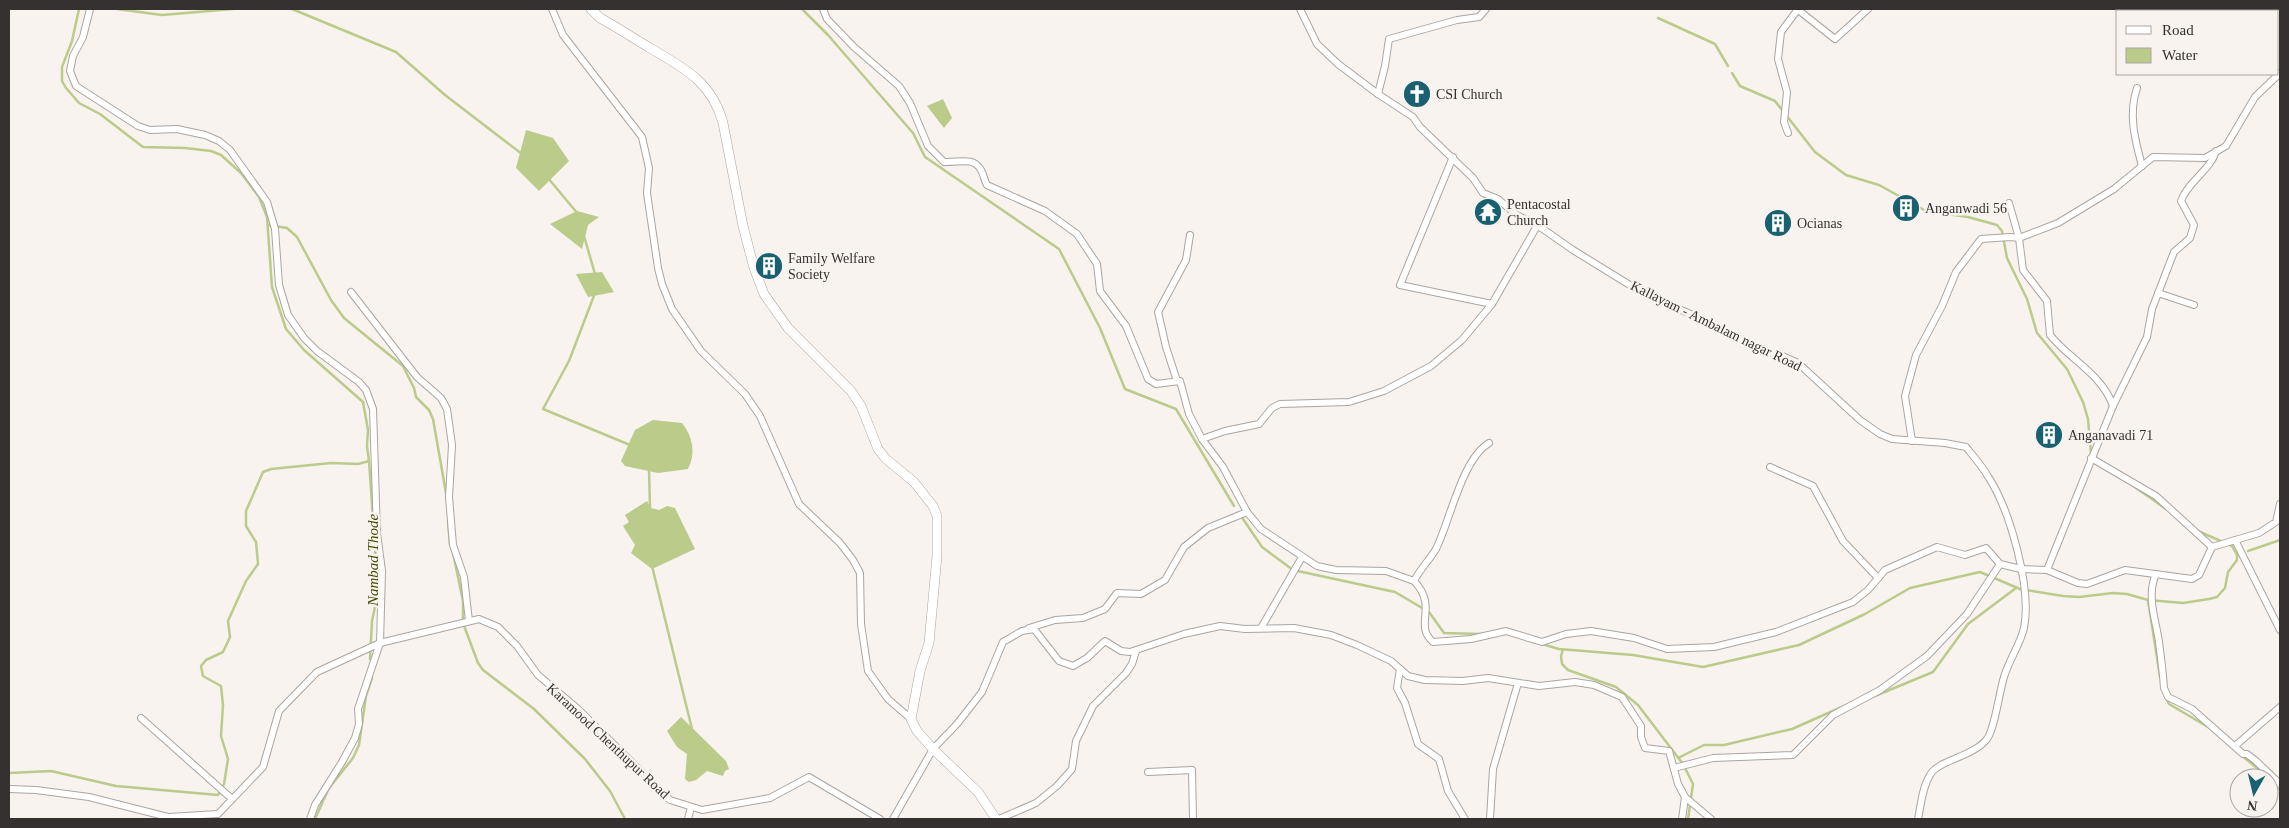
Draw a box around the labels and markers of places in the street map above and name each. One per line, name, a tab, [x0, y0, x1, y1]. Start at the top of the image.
church icon: CSI Church	[1402, 79, 1432, 109]
place label: CSI Church	[1436, 87, 1503, 102]
building icon: Anganwadi 56	[1891, 193, 1921, 223]
temple icon: Pentacostal Church	[1473, 197, 1503, 227]
place label: Pentacostal Church	[1507, 197, 1571, 228]
place label: Anganwadi 56	[1925, 201, 2007, 216]
building icon: Ocianas	[1763, 208, 1793, 238]
place label: Ocianas	[1797, 216, 1842, 231]
building icon: Family Welfare Society	[754, 251, 784, 281]
place label: Family Welfare Society	[788, 251, 875, 282]
building icon: Anganavadi 71	[2034, 420, 2064, 450]
place label: Anganavadi 71	[2068, 428, 2153, 443]

